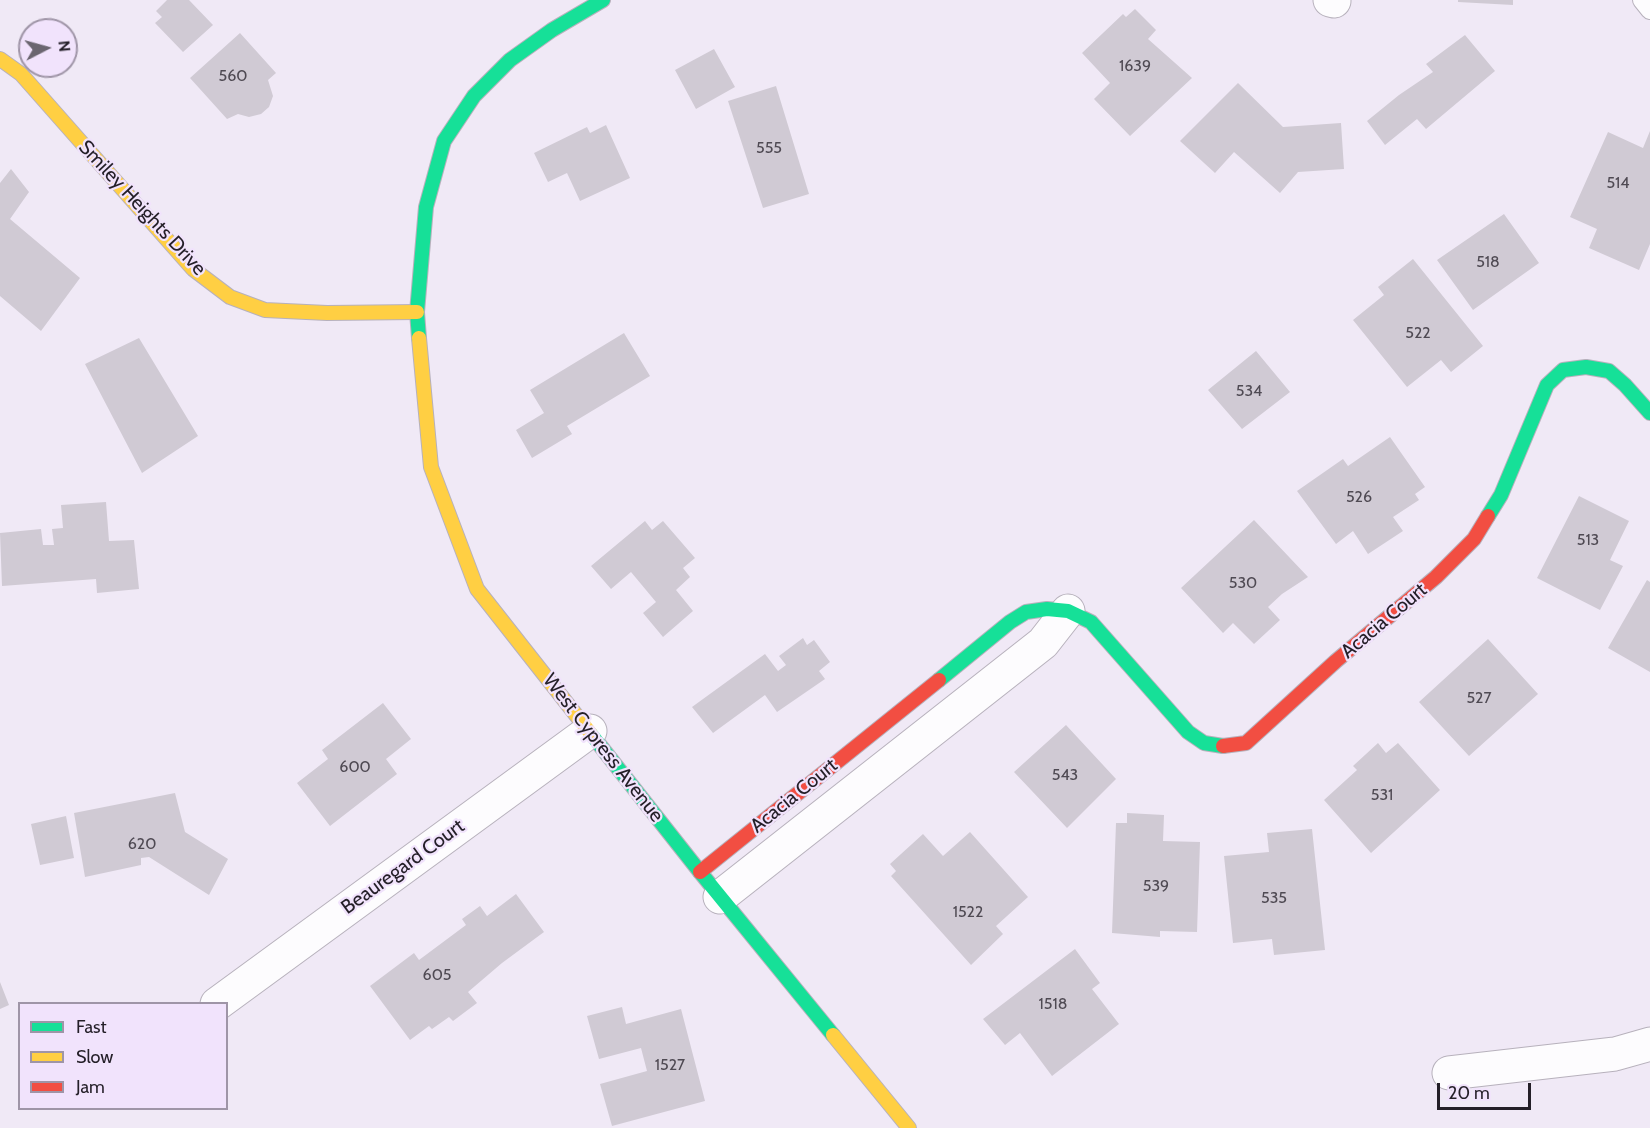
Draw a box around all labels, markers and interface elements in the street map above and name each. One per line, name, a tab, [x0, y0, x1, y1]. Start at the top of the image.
north arrow	[18, 18, 78, 78]
text: N	[54, 40, 74, 53]
house number: 1639	[1119, 56, 1151, 76]
house number: 560	[219, 66, 247, 86]
street label: Smiley Heights Drive	[73, 135, 211, 281]
house number: 555	[756, 138, 782, 158]
house number: 514	[1606, 173, 1630, 193]
house number: 518	[1476, 252, 1500, 272]
house number: 522	[1405, 323, 1431, 343]
house number: 534	[1236, 381, 1262, 401]
house number: 526	[1346, 487, 1372, 507]
house number: 513	[1577, 530, 1599, 550]
house number: 530	[1229, 573, 1257, 593]
street label: Acacia Court	[1336, 578, 1432, 664]
street label: West Cypress Avenue	[537, 669, 669, 827]
house number: 527	[1466, 688, 1492, 708]
street label: Acacia Court	[746, 754, 842, 838]
house number: 600	[339, 757, 371, 777]
house number: 543	[1052, 765, 1078, 785]
house number: 531	[1371, 785, 1393, 805]
street label: Beauregard Court	[337, 814, 469, 920]
house number: 620	[128, 834, 156, 854]
house number: 539	[1143, 876, 1169, 896]
house number: 535	[1261, 888, 1287, 908]
house number: 1522	[953, 902, 983, 922]
house number: 605	[423, 965, 451, 985]
house number: 1518	[1039, 994, 1067, 1014]
legend	[18, 1002, 228, 1110]
text: Fast	[76, 1016, 107, 1038]
text: Slow	[76, 1046, 113, 1068]
house number: 1527	[655, 1055, 685, 1075]
scale bar	[1440, 1071, 1534, 1109]
text: Jam	[76, 1076, 105, 1098]
text: 20 m	[1448, 1082, 1490, 1104]

